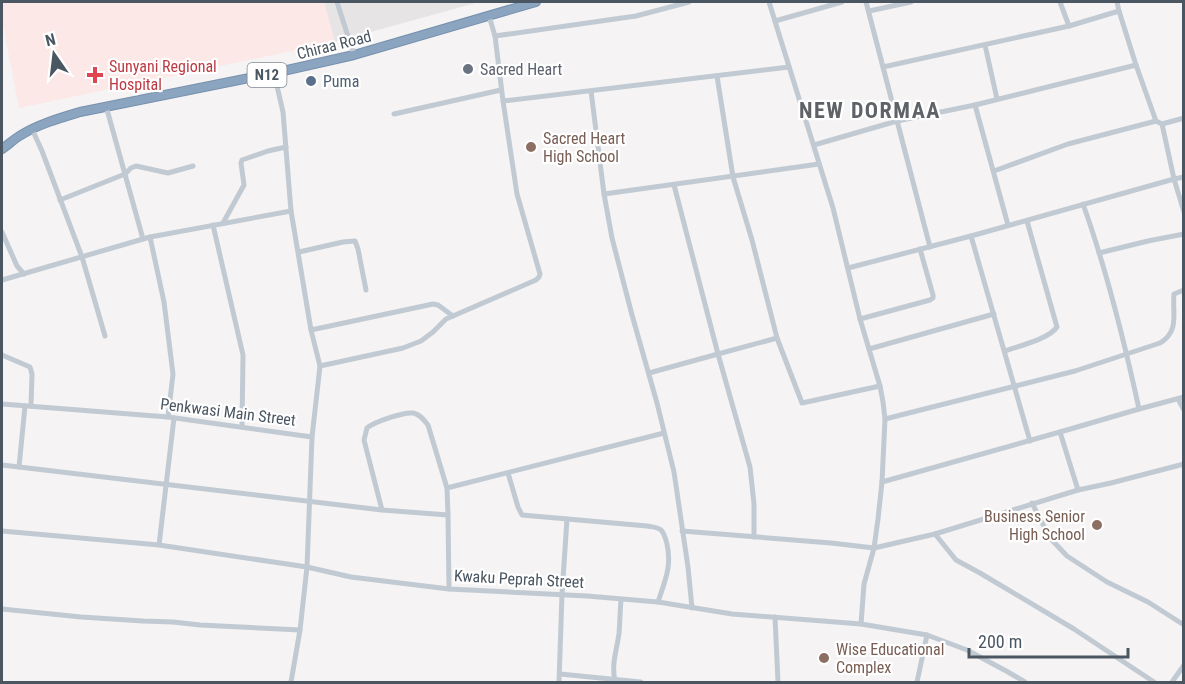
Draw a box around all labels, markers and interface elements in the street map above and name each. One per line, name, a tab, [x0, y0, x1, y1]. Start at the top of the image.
north arrow	[24, 24, 84, 84]
street label: Chiraa Road	[295, 27, 373, 63]
text: N	[43, 30, 58, 50]
place label: Sunyani Regional Hospital	[109, 57, 217, 94]
place label: Sacred Heart	[480, 60, 563, 79]
marker: Sacred Heart	[461, 62, 475, 76]
road number: N12	[248, 63, 286, 87]
marker: Sunyani Regional Hospital	[86, 66, 104, 84]
place label: Puma	[323, 72, 359, 91]
marker: Puma	[304, 74, 318, 88]
district label: NEW DORMAA	[799, 98, 941, 123]
place label: Sacred Heart High School	[543, 129, 626, 166]
marker: Sacred Heart High School	[524, 140, 538, 154]
street label: Penkwasi Main Street	[159, 394, 297, 430]
place label: Business Senior High School	[984, 507, 1085, 544]
marker: Business Senior High School	[1090, 518, 1104, 532]
street label: Kwaku Peprah Street	[453, 566, 585, 592]
scale bar	[969, 621, 1128, 659]
text: 200 m	[978, 631, 1022, 652]
place label: Wise Educational Complex	[836, 640, 944, 677]
marker: Wise Educational Complex	[817, 651, 831, 665]

